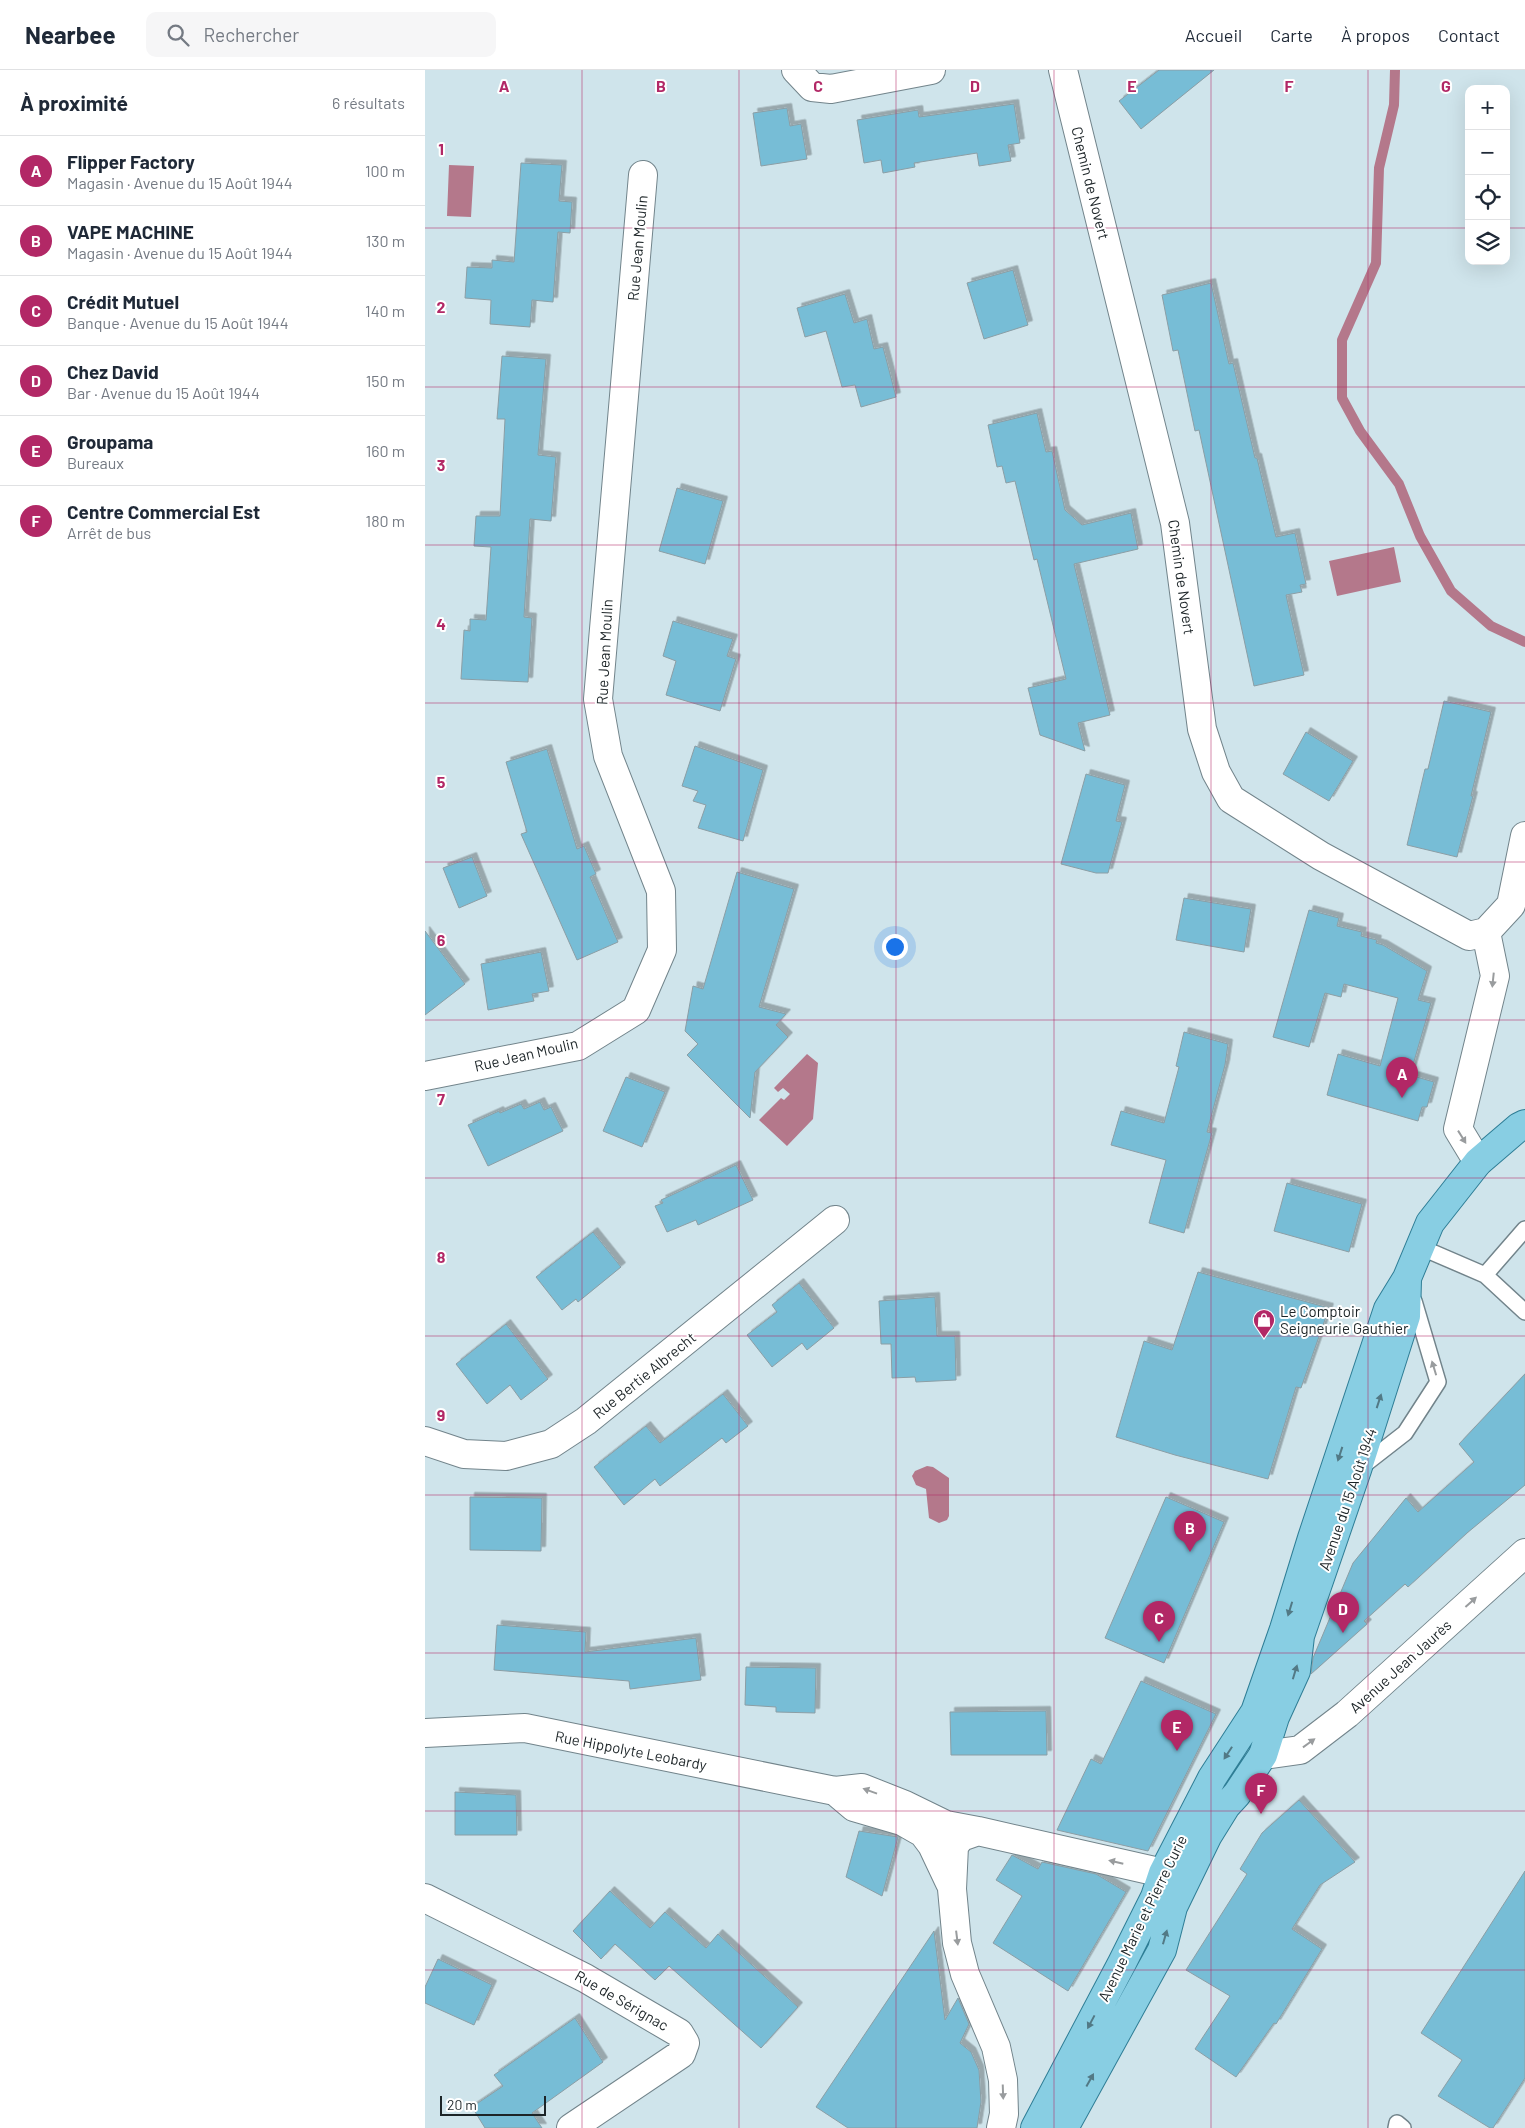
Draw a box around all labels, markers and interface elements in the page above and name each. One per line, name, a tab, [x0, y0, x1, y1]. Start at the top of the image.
search box	[146, 12, 496, 57]
text: Nearbee	[25, 20, 116, 49]
icon: search	[164, 21, 192, 49]
text: Rechercher	[204, 23, 299, 46]
text: Accueil	[1185, 24, 1242, 46]
text: Carte	[1270, 24, 1313, 46]
text: À propos	[1341, 24, 1410, 46]
text: Contact	[1438, 24, 1500, 46]
text: A	[499, 76, 510, 95]
text: B	[656, 76, 666, 95]
text: C	[813, 76, 823, 95]
text: D	[970, 76, 980, 95]
text: E	[1127, 76, 1137, 95]
text: F	[1285, 76, 1294, 95]
text: G	[1441, 76, 1451, 95]
map controls	[1465, 85, 1510, 265]
button: +	[1465, 85, 1510, 130]
text: À proximité	[20, 90, 128, 115]
text: 6 résultats	[332, 93, 405, 112]
street label: Chemin de Novert	[1068, 125, 1114, 241]
button: −	[1465, 130, 1510, 175]
text: 1	[438, 139, 444, 158]
text: Flipper Factory	[67, 150, 195, 173]
text: A	[31, 161, 41, 180]
text: 100 m	[365, 161, 405, 180]
text: Magasin · Avenue du 15 Août 1944	[67, 173, 293, 192]
button: locate	[1465, 175, 1510, 220]
street label: Rue Jean Moulin	[623, 194, 651, 302]
text: VAPE MACHINE	[67, 220, 194, 243]
button: layers	[1465, 220, 1510, 265]
text: B	[31, 231, 41, 250]
text: 130 m	[366, 231, 405, 250]
text: Magasin · Avenue du 15 Août 1944	[67, 243, 293, 262]
text: Crédit Mutuel	[67, 290, 179, 313]
text: 2	[437, 297, 446, 316]
text: C	[31, 301, 41, 320]
text: 140 m	[365, 301, 405, 320]
text: Banque · Avenue du 15 Août 1944	[67, 313, 288, 332]
text: Chez David	[67, 360, 159, 383]
text: D	[31, 371, 41, 390]
text: 150 m	[366, 371, 405, 390]
text: Bar · Avenue du 15 Août 1944	[67, 383, 260, 402]
text: Groupama	[67, 430, 153, 453]
text: E	[31, 441, 41, 460]
text: 160 m	[366, 441, 405, 460]
text: Bureaux	[67, 453, 124, 472]
text: 3	[437, 455, 445, 474]
text: Centre Commercial Est	[67, 500, 260, 523]
text: F	[32, 511, 40, 530]
text: 180 m	[366, 511, 405, 530]
street label: Chemin de Novert	[1165, 519, 1199, 635]
text: Arrêt de bus	[67, 523, 151, 542]
street label: Rue Jean Moulin	[592, 599, 616, 705]
text: 4	[436, 614, 446, 633]
text: 5	[437, 772, 446, 791]
text: 6	[437, 930, 446, 949]
your location	[882, 934, 908, 960]
one-way arrow	[1489, 972, 1497, 988]
street label: Rue Jean Moulin	[472, 1033, 580, 1075]
pin: A	[1386, 1057, 1418, 1098]
text: 7	[437, 1089, 445, 1108]
one-way arrow	[1458, 1130, 1467, 1143]
text: 8	[437, 1247, 446, 1266]
place label: Le Comptoir Seigneurie Gauthier	[1280, 1302, 1409, 1337]
shop icon: Le Comptoir Seigneurie Gauthier	[1252, 1308, 1276, 1339]
street label: Rue Bertie Albrecht	[589, 1328, 699, 1422]
one-way arrow	[1430, 1360, 1437, 1375]
one-way arrow	[1376, 1393, 1384, 1408]
text: 9	[437, 1405, 445, 1424]
street label: Avenue du 15 Août 1944	[1314, 1426, 1380, 1572]
one-way arrow	[1335, 1447, 1343, 1462]
pin: B	[1174, 1511, 1206, 1552]
pin: D	[1327, 1592, 1359, 1633]
one-way arrow	[1465, 1596, 1477, 1608]
pin: C	[1143, 1601, 1175, 1642]
one-way arrow	[1286, 1601, 1294, 1616]
street label: Avenue Jean Jaurès	[1345, 1616, 1455, 1716]
one-way arrow	[1291, 1664, 1299, 1679]
pin: E	[1161, 1710, 1193, 1751]
street label: Rue Hippolyte Leobardy	[554, 1726, 708, 1774]
one-way arrow	[1302, 1738, 1316, 1748]
one-way arrow	[1224, 1746, 1233, 1759]
pin: F	[1245, 1773, 1277, 1814]
one-way arrow	[862, 1787, 877, 1794]
street label: Avenue Marie et Pierre Curie	[1094, 1832, 1190, 2004]
one-way arrow	[1108, 1858, 1123, 1866]
one-way arrow	[1162, 1929, 1170, 1944]
one-way arrow	[953, 1930, 961, 1946]
street label: Rue de Sérignac	[572, 1966, 672, 2034]
one-way arrow	[1087, 2015, 1095, 2029]
one-way arrow	[1086, 2073, 1094, 2088]
one-way arrow	[999, 2085, 1007, 2101]
scale bar	[440, 2093, 546, 2116]
text: 20 m	[447, 2096, 477, 2113]

